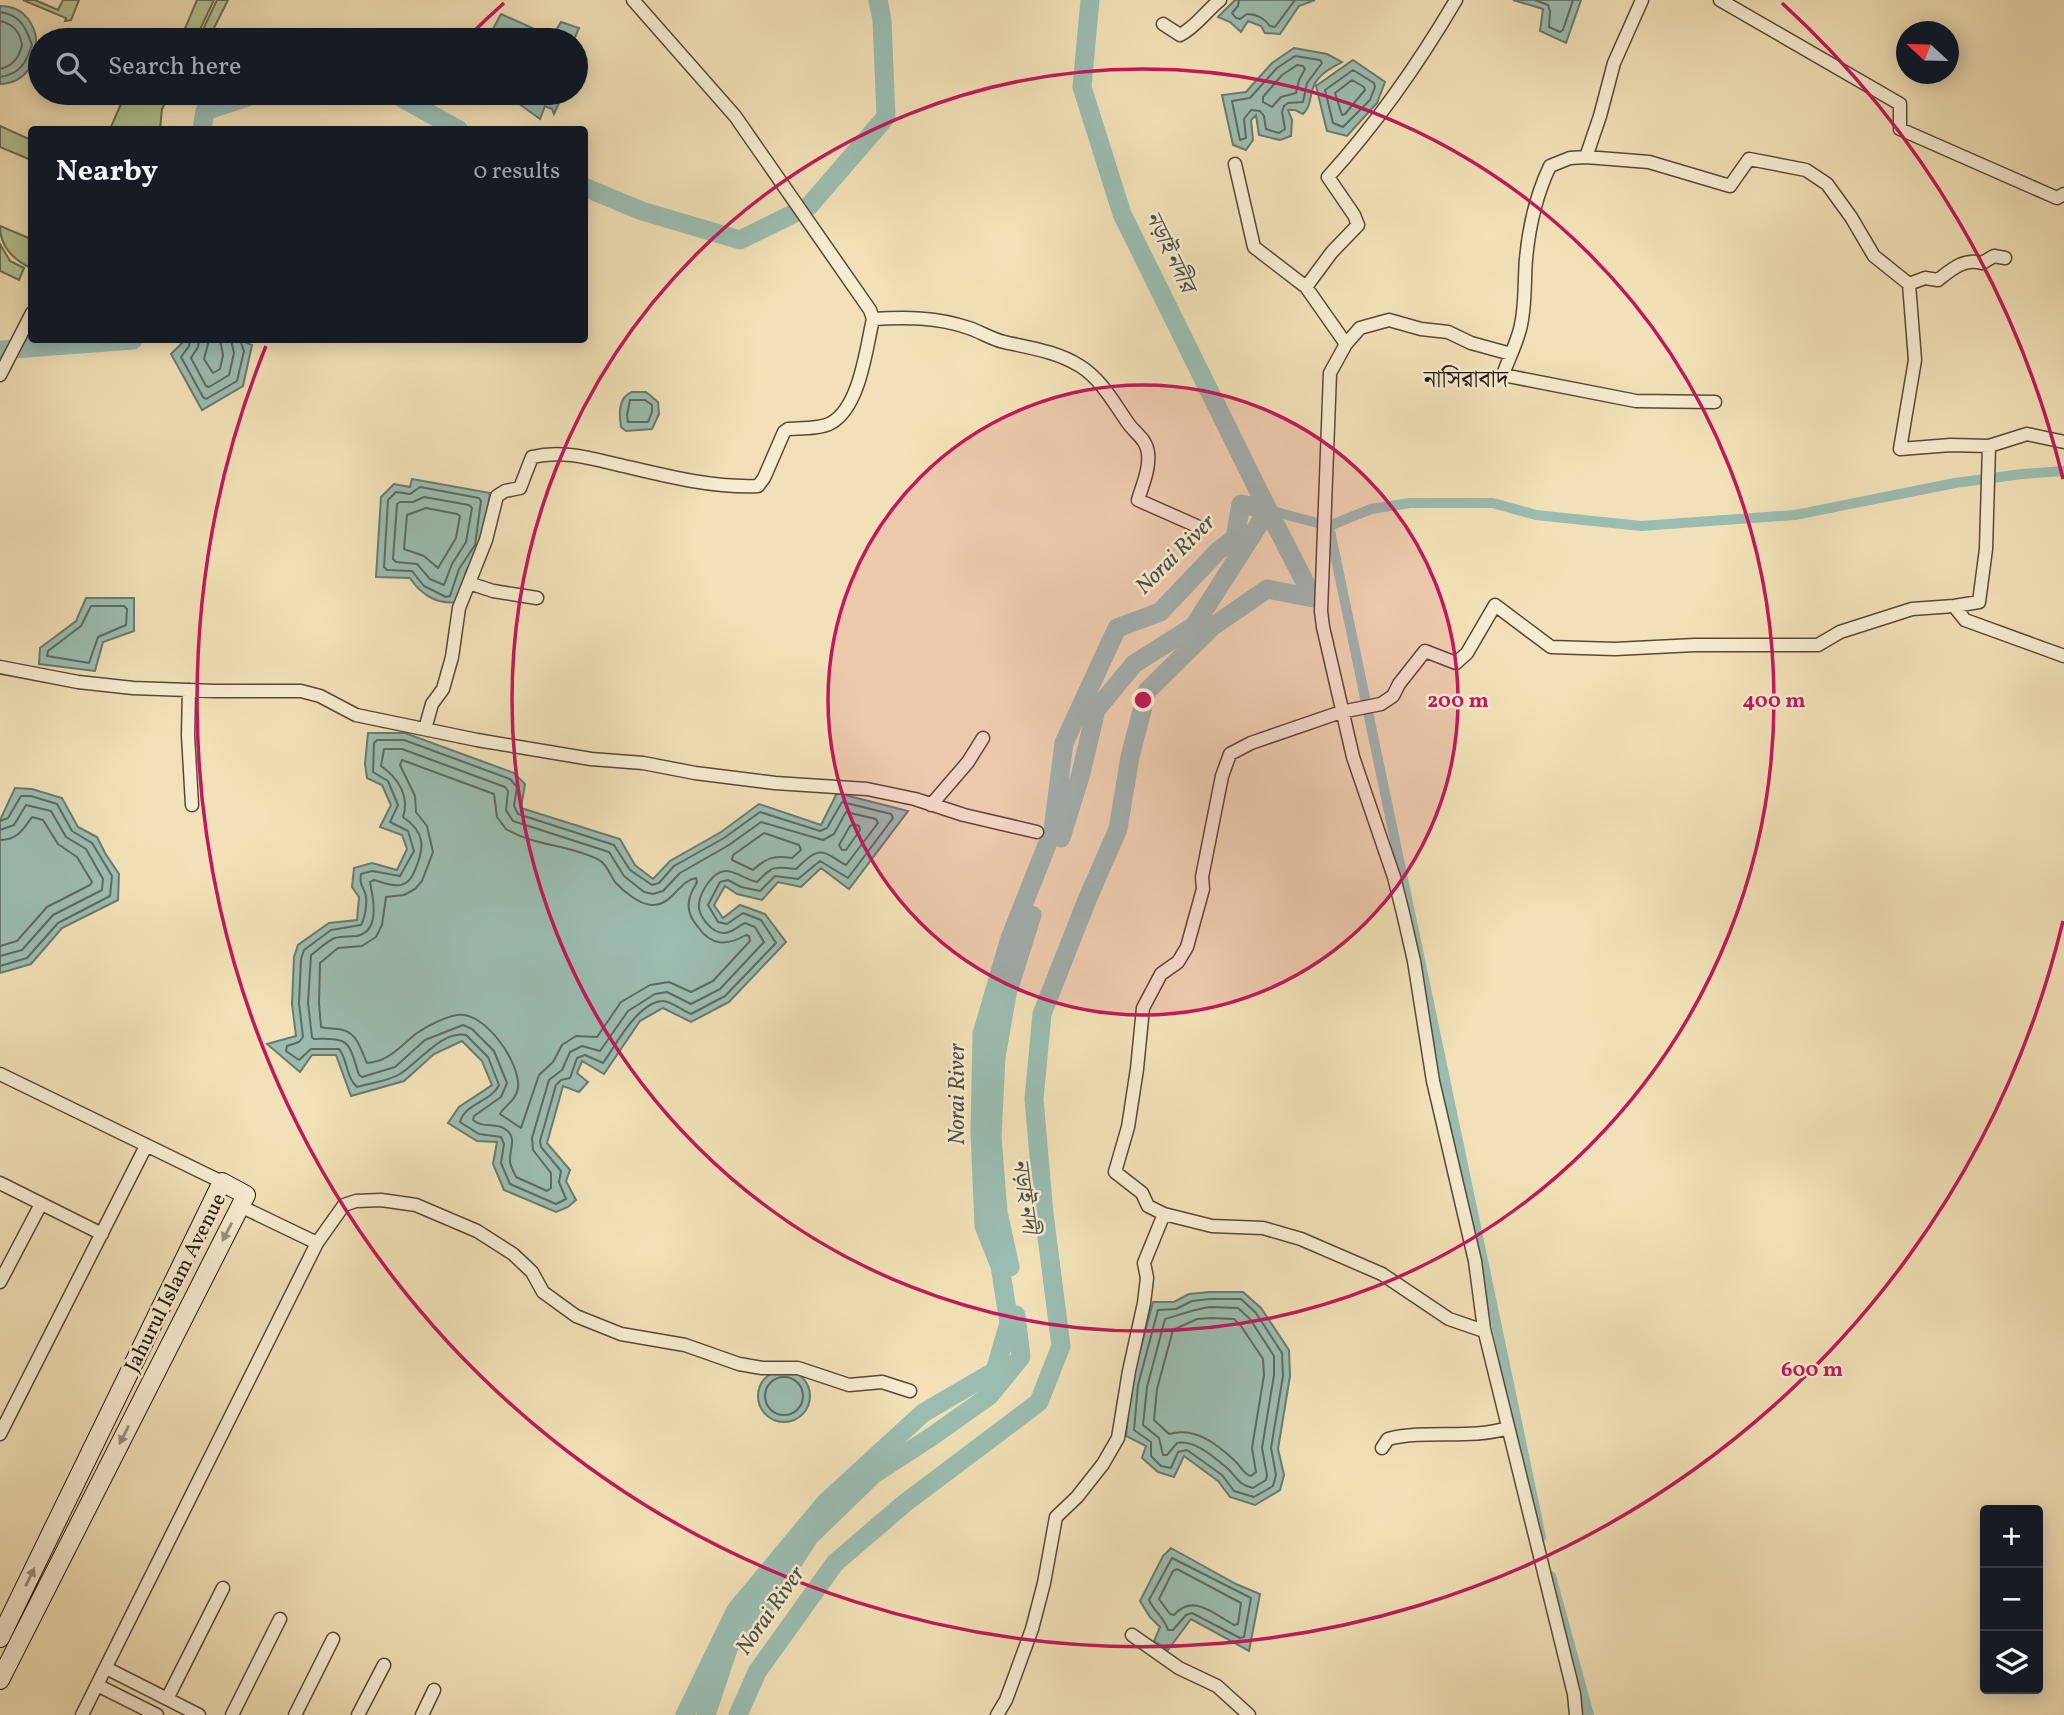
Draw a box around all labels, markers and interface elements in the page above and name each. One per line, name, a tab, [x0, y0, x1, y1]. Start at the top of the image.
north arrow	[1896, 21, 1959, 84]
search box	[28, 28, 588, 105]
icon: search	[52, 48, 90, 86]
text: Search here	[108, 49, 241, 85]
text: Nearby	[56, 151, 158, 193]
text: 0 results	[473, 156, 560, 188]
water label: নড়াই নদীর	[1136, 206, 1204, 302]
district label: নাসিরাবাদ	[1423, 364, 1509, 398]
water label: Norai River	[1129, 507, 1224, 602]
text: 200 m	[1427, 687, 1489, 716]
text: 400 m	[1743, 687, 1805, 716]
centre of rings	[1131, 688, 1155, 712]
water label: Norai River	[942, 1043, 974, 1145]
water label: নড়াই নদী	[1003, 1157, 1045, 1238]
street label: Jahurul Islam Avenue	[118, 1188, 234, 1378]
one-way arrow	[222, 1222, 233, 1242]
text: 600 m	[1781, 1356, 1843, 1385]
one-way arrow	[119, 1425, 130, 1445]
map controls	[1980, 1505, 2043, 1694]
button: +	[1980, 1505, 2043, 1568]
water label: Norai River	[729, 1560, 814, 1662]
one-way arrow	[24, 1567, 36, 1587]
button: −	[1980, 1568, 2043, 1631]
button: layers	[1980, 1631, 2043, 1694]

